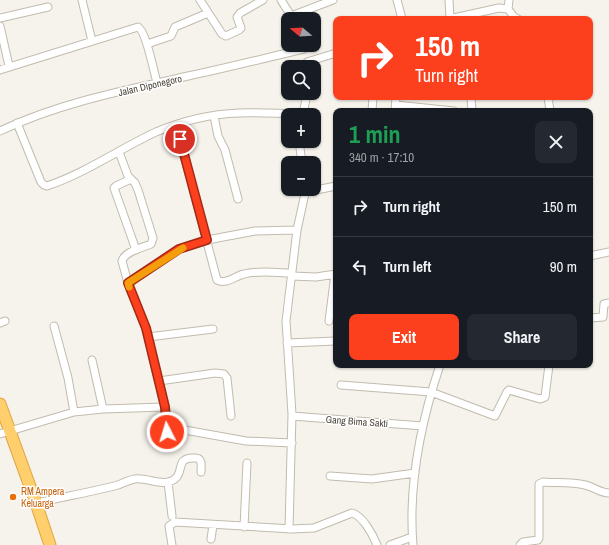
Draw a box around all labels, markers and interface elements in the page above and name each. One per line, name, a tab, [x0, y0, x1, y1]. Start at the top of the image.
north arrow	[281, 12, 321, 52]
map controls	[281, 12, 321, 196]
text: 150 m	[415, 27, 480, 65]
icon: right	[349, 32, 401, 84]
button: search	[281, 60, 321, 100]
text: Turn right	[415, 63, 478, 88]
street label: Jalan Diponegoro	[117, 72, 184, 99]
button: +	[281, 108, 321, 148]
text: 1 min	[349, 118, 400, 150]
button: close	[535, 121, 577, 163]
pin	[163, 122, 197, 156]
icon: arrive	[169, 128, 191, 150]
text: 340 m · 17:10	[349, 149, 414, 166]
button: −	[281, 156, 321, 196]
icon: right	[349, 196, 371, 218]
text: Turn right	[383, 196, 440, 217]
text: 150 m	[543, 196, 577, 217]
icon: left	[349, 256, 371, 278]
text: Turn left	[383, 256, 431, 277]
text: 90 m	[550, 256, 577, 277]
button: Exit	[349, 314, 459, 360]
button: Share	[467, 314, 577, 360]
position arrow	[146, 411, 188, 453]
street label: Gang Bima Sakti	[325, 413, 389, 430]
place label: RM Ampera Keluarga	[21, 485, 65, 510]
marker: RM Ampera Keluarga	[8, 492, 18, 502]

